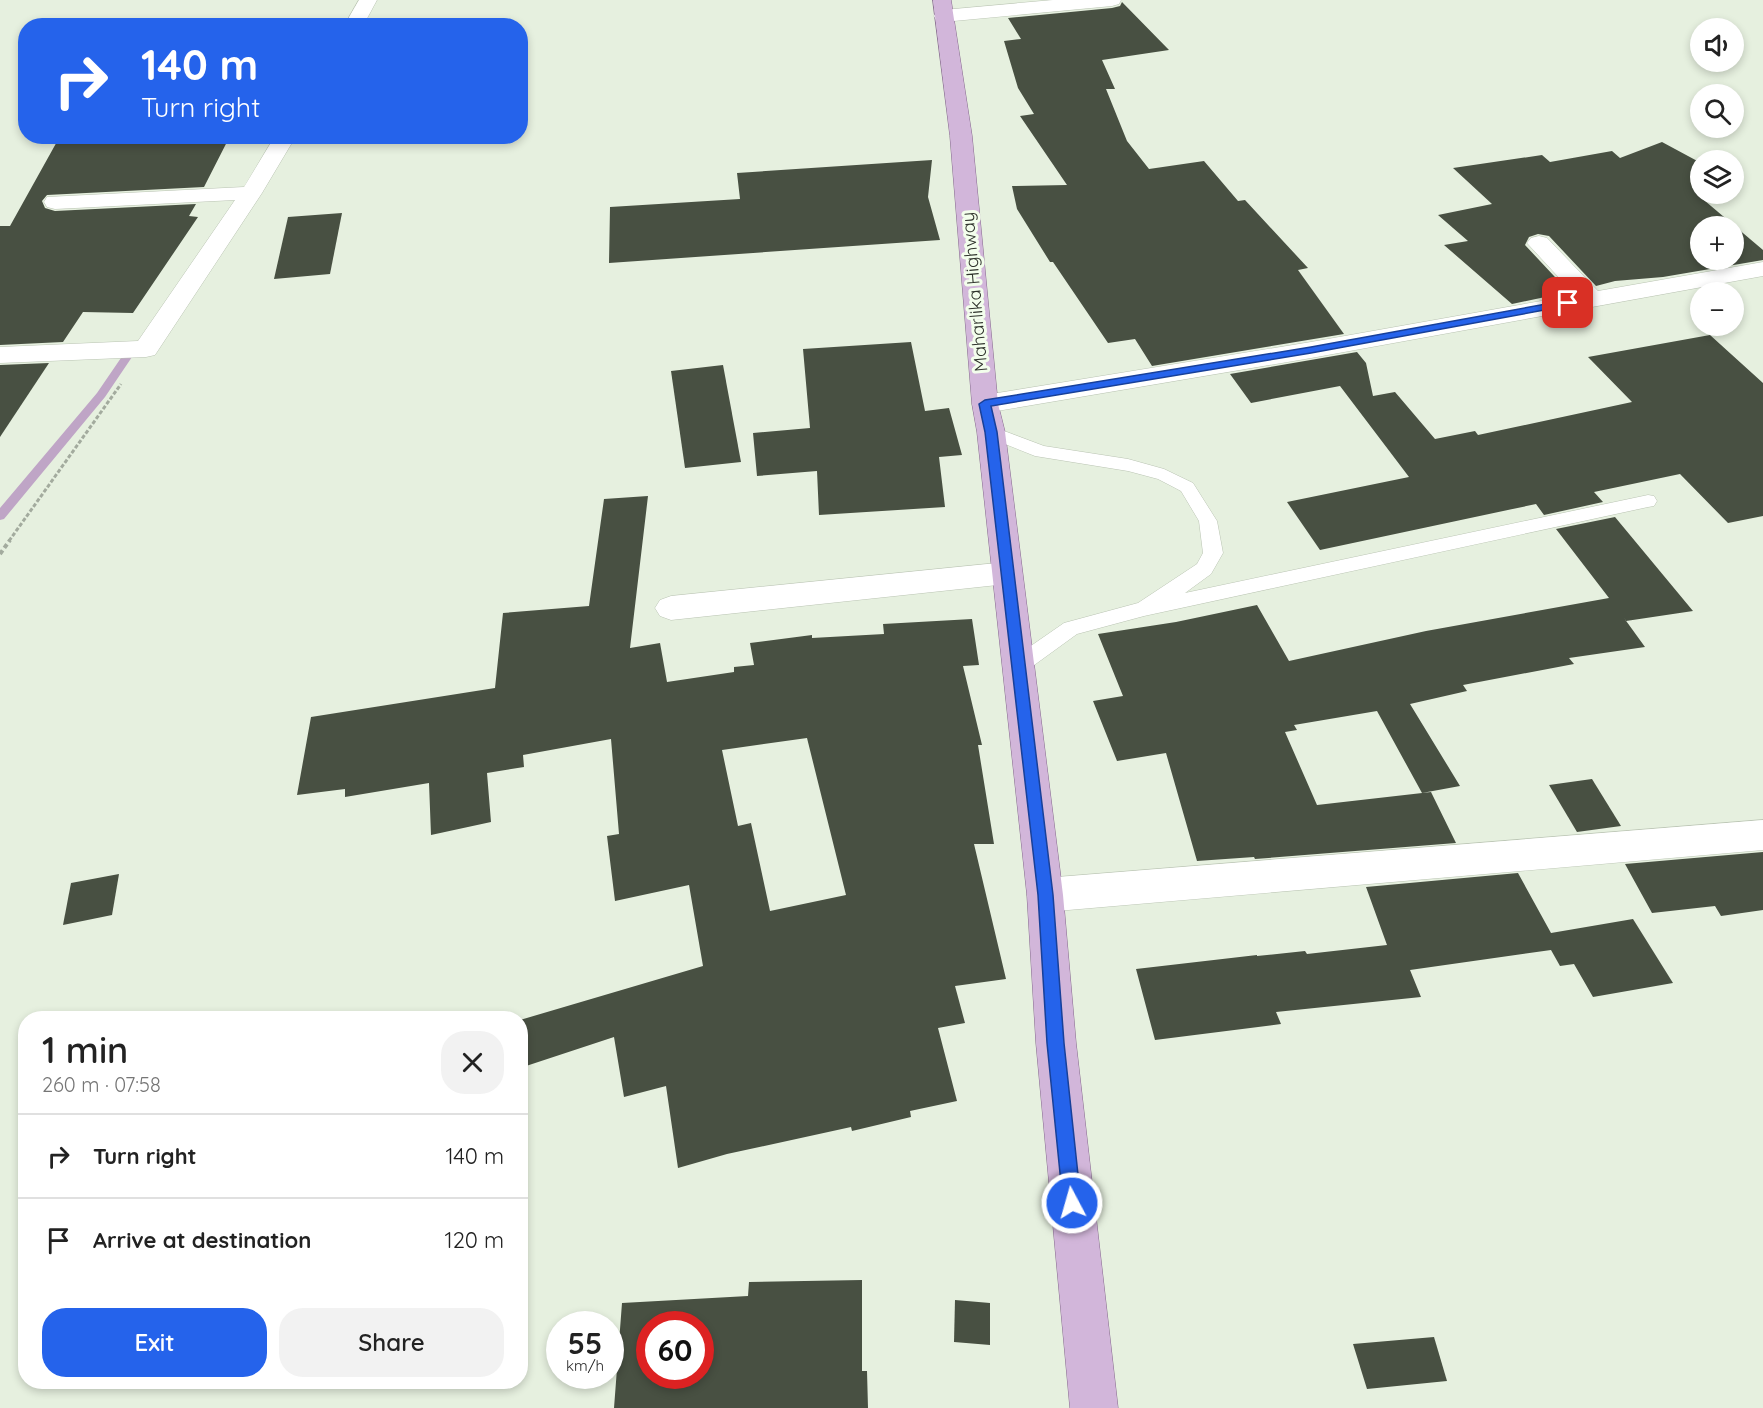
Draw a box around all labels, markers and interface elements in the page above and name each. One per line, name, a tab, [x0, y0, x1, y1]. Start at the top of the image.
map controls	[1690, 18, 1744, 336]
button: sound	[1690, 18, 1744, 72]
text: 140 m	[141, 38, 258, 91]
icon: right	[42, 42, 120, 120]
button: search	[1690, 84, 1744, 138]
text: Turn right	[141, 90, 260, 124]
button: layers	[1690, 150, 1744, 204]
street label: Maharlika Highway	[956, 211, 992, 373]
button: +	[1690, 216, 1744, 270]
pin	[1542, 277, 1593, 328]
button: −	[1690, 282, 1744, 336]
icon: arrive	[1551, 286, 1584, 319]
text: 1 min	[42, 1027, 128, 1072]
button: close	[441, 1031, 504, 1094]
text: 260 m · 07:58	[42, 1072, 161, 1097]
icon: right	[42, 1140, 75, 1173]
text: Turn right	[93, 1142, 197, 1170]
text: 140 m	[445, 1142, 504, 1170]
position arrow	[1040, 1171, 1104, 1235]
icon: arrive	[42, 1224, 75, 1257]
text: Arrive at destination	[93, 1226, 311, 1254]
text: 120 m	[445, 1226, 504, 1254]
button: Exit	[42, 1308, 267, 1377]
button: Share	[279, 1308, 504, 1377]
speed limit sign: 60	[636, 1311, 714, 1389]
text: 55	[568, 1324, 602, 1362]
text: km/h	[566, 1356, 604, 1375]

